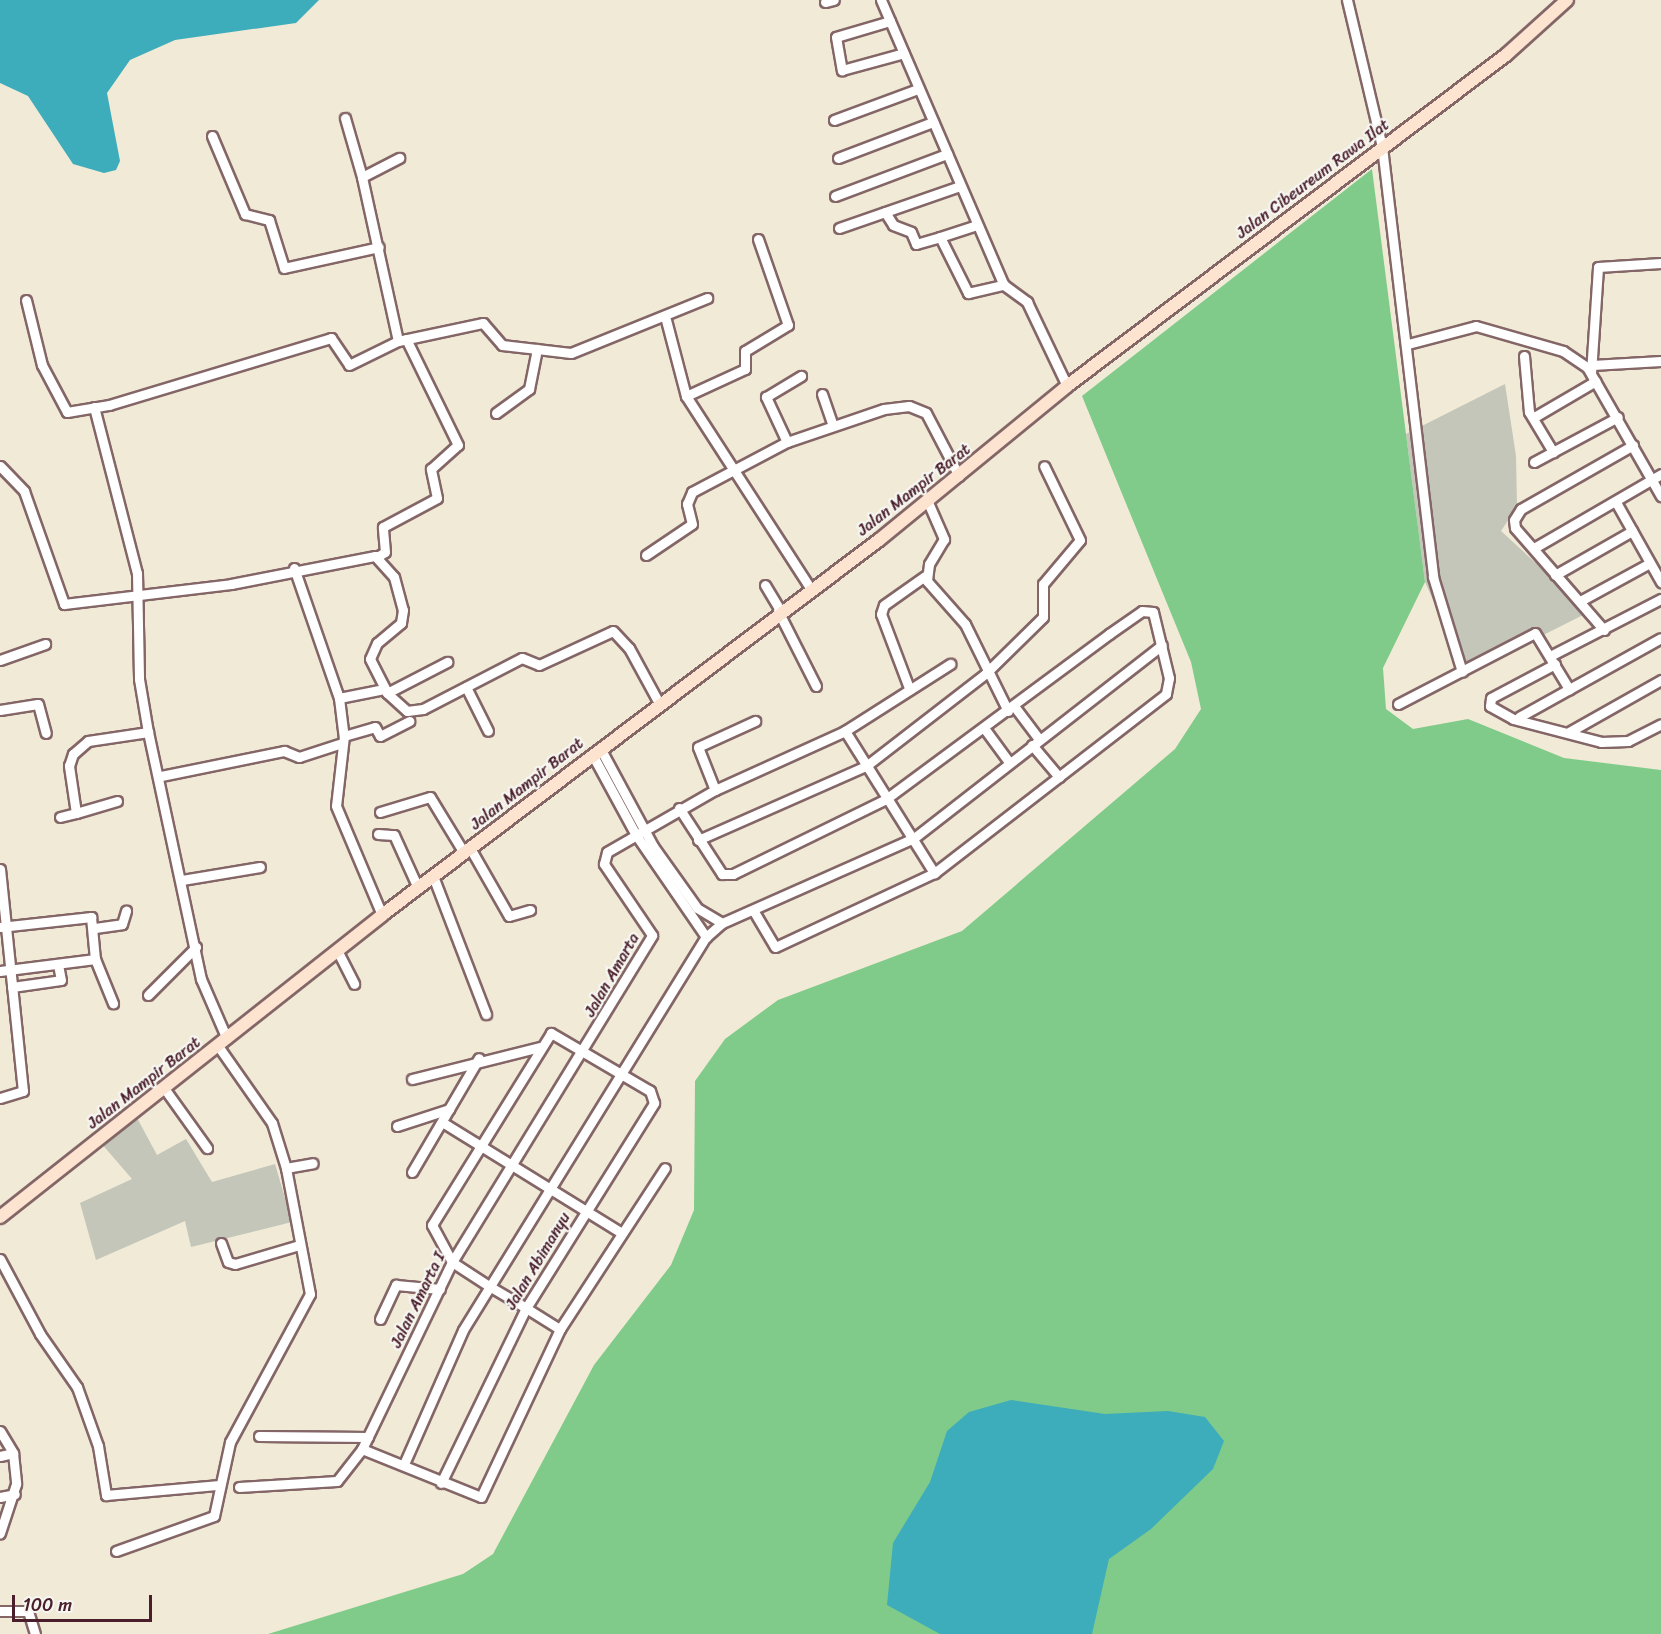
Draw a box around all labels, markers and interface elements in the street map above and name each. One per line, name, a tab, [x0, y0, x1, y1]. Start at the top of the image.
street label: Jalan Cibeureum Rawa Ilat	[1232, 115, 1394, 243]
street label: Jalan Mampir Barat	[854, 440, 974, 540]
street label: Jalan Mampir Barat	[467, 734, 587, 834]
street label: Jalan Amarta	[580, 930, 644, 1020]
street label: Jalan Mampir Barat	[84, 1033, 204, 1133]
street label: Jalan Abimanyu	[501, 1209, 575, 1313]
street label: Jalan Amarta I	[387, 1249, 449, 1351]
scale bar	[15, 1583, 154, 1621]
text: 100 m	[23, 1589, 72, 1621]

